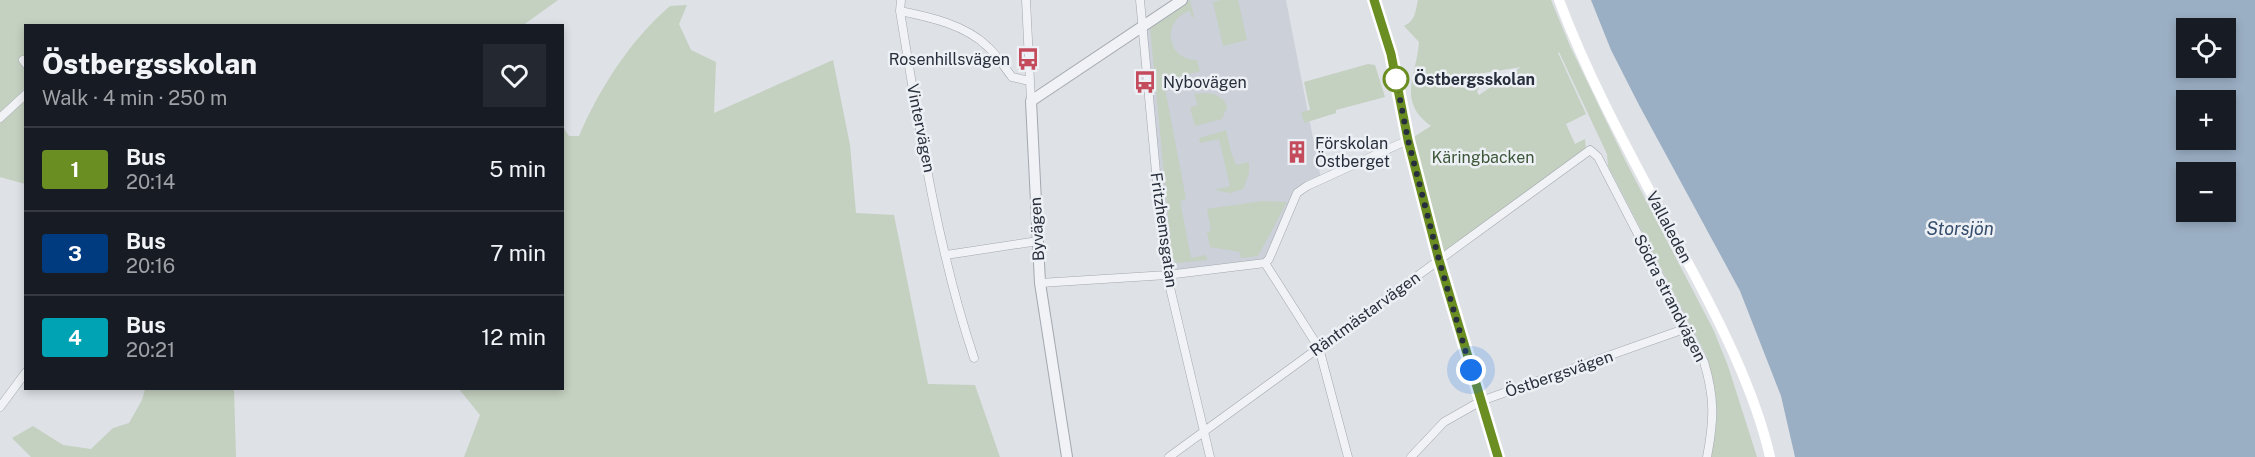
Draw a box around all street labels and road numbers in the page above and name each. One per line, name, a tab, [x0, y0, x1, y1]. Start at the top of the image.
street label: Vintervägen	[903, 82, 939, 174]
street label: Fritzhemsgatan	[1147, 171, 1181, 289]
street label: Vallaleden	[1642, 188, 1696, 266]
street label: Byvägen	[1026, 196, 1048, 262]
street label: Södra strandvägen	[1630, 231, 1710, 365]
street label: Räntmästarvägen	[1306, 268, 1424, 360]
street label: Östbergsvägen	[1502, 346, 1615, 401]

